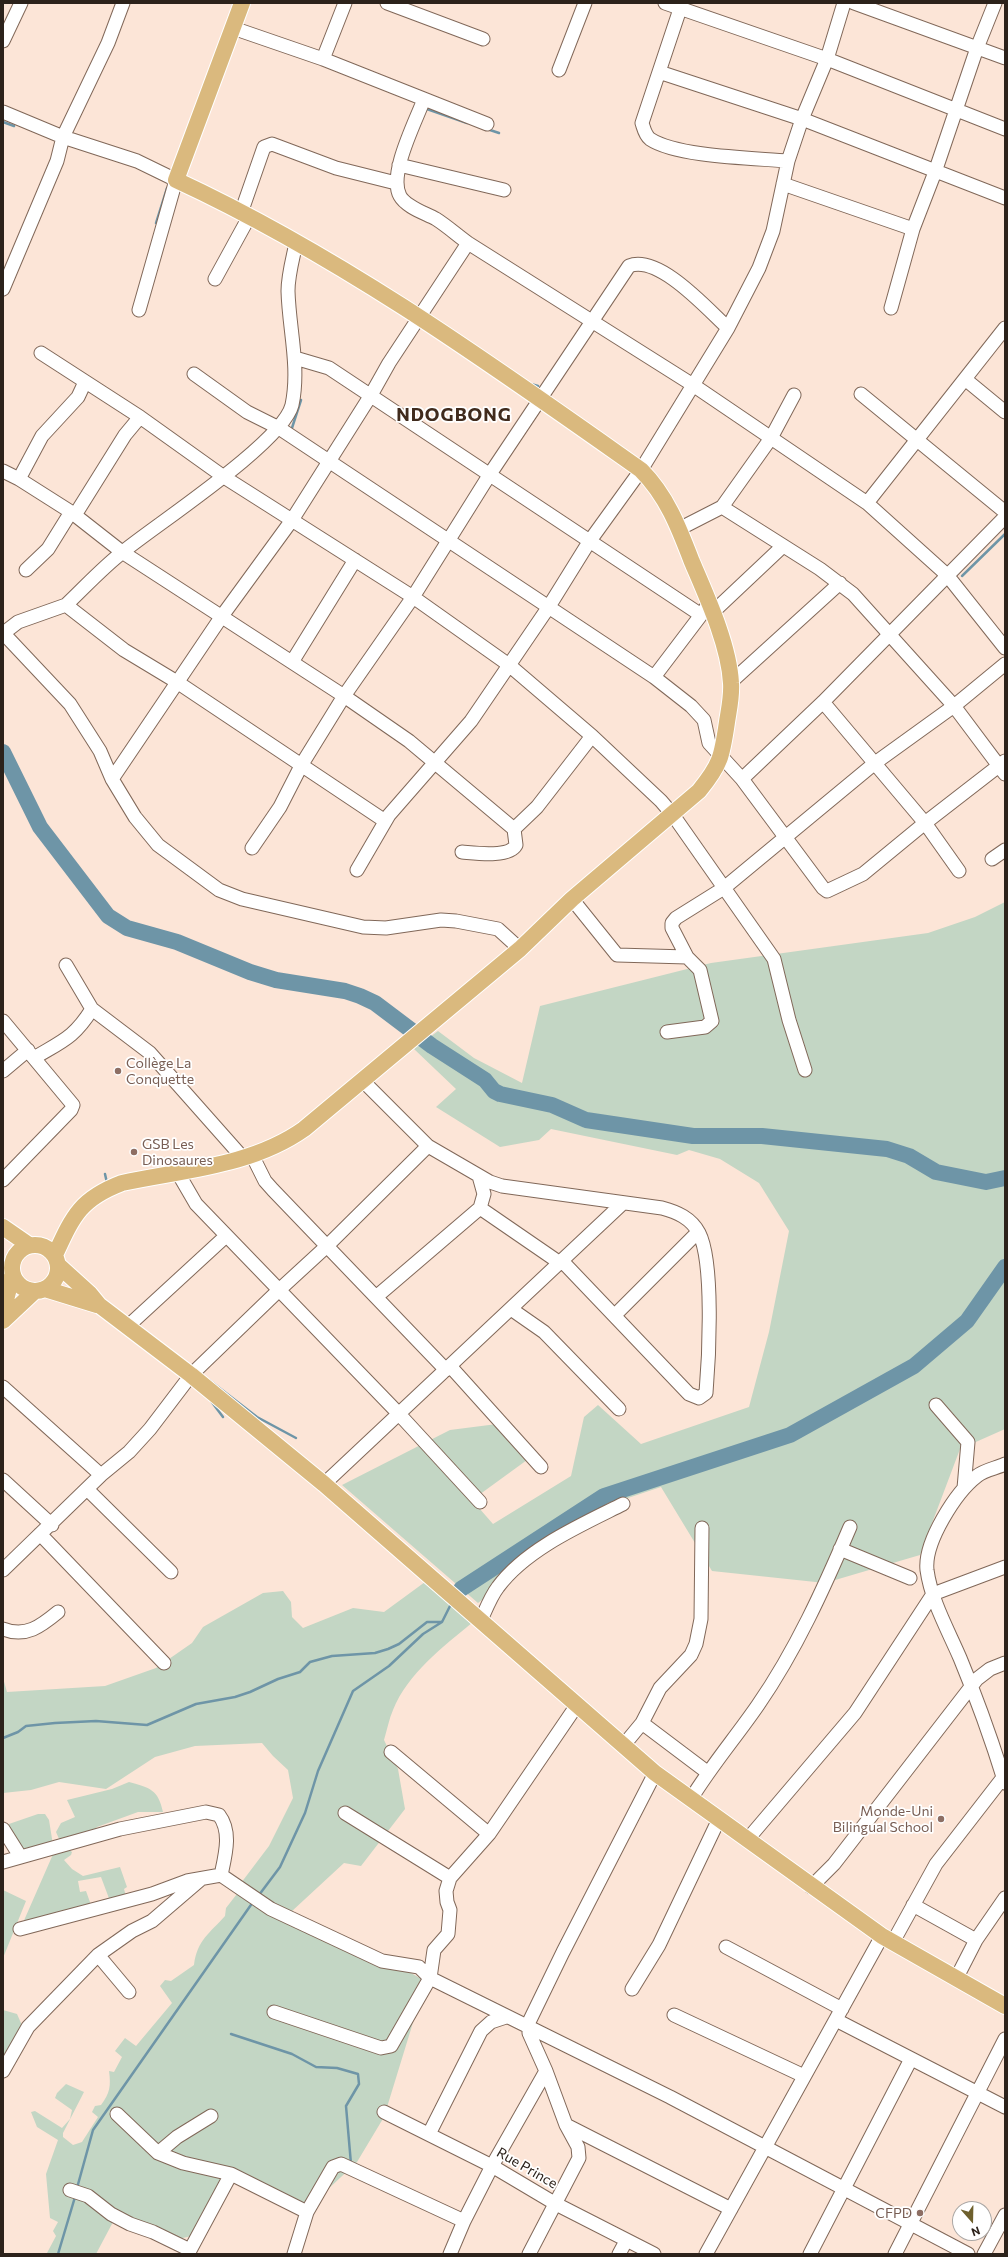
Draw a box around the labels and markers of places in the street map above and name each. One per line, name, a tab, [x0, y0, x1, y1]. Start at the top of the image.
place label: Collège La Conquette	[126, 1055, 194, 1088]
marker: Collège La Conquette	[113, 1066, 123, 1076]
place label: GSB Les Dinosaures	[142, 1136, 213, 1168]
marker: GSB Les Dinosaures	[129, 1147, 139, 1157]
place label: Monde-Uni Bilingual School	[833, 1803, 933, 1836]
marker: Monde-Uni Bilingual School	[936, 1814, 946, 1824]
place label: CFPD	[875, 2205, 912, 2221]
marker: CFPD	[915, 2208, 925, 2218]

